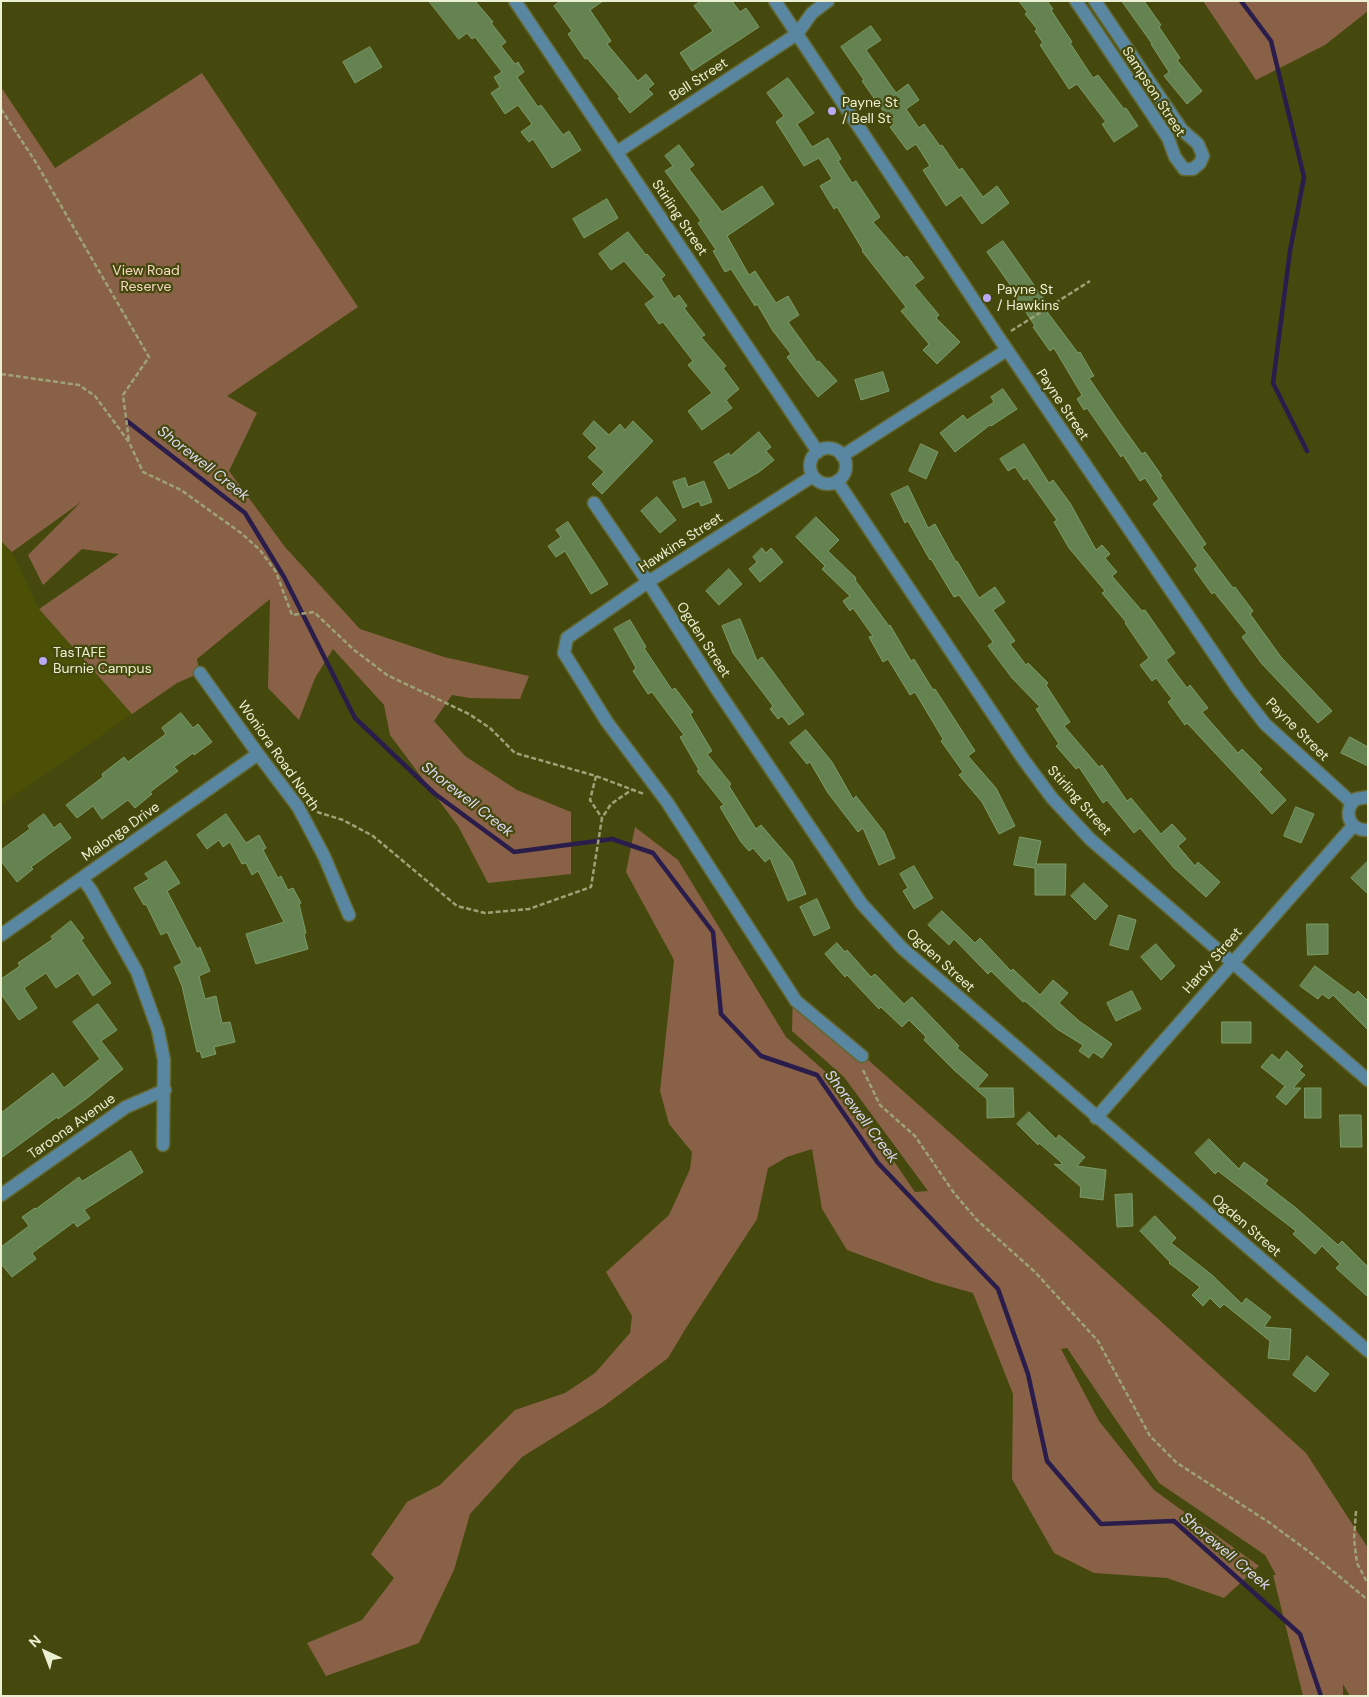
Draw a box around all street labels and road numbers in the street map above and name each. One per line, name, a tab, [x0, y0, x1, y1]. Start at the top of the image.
street label: Sampson Street	[1118, 44, 1188, 140]
street label: Bell Street	[667, 55, 731, 105]
street label: Stirling Street	[647, 177, 711, 259]
street label: Payne Street	[1032, 366, 1092, 444]
street label: Hawkins Street	[636, 510, 726, 576]
street label: Ogden Street	[672, 599, 734, 681]
street label: Payne Street	[1262, 695, 1332, 765]
street label: Woniora Road North	[234, 698, 322, 814]
street label: Stirling Street	[1043, 763, 1115, 839]
street label: Malonga Drive	[79, 799, 163, 865]
street label: Hardy Street	[1180, 925, 1246, 997]
street label: Ogden Street	[902, 926, 978, 996]
street label: Taroona Avenue	[25, 1091, 119, 1163]
street label: Ogden Street	[1208, 1191, 1284, 1261]

